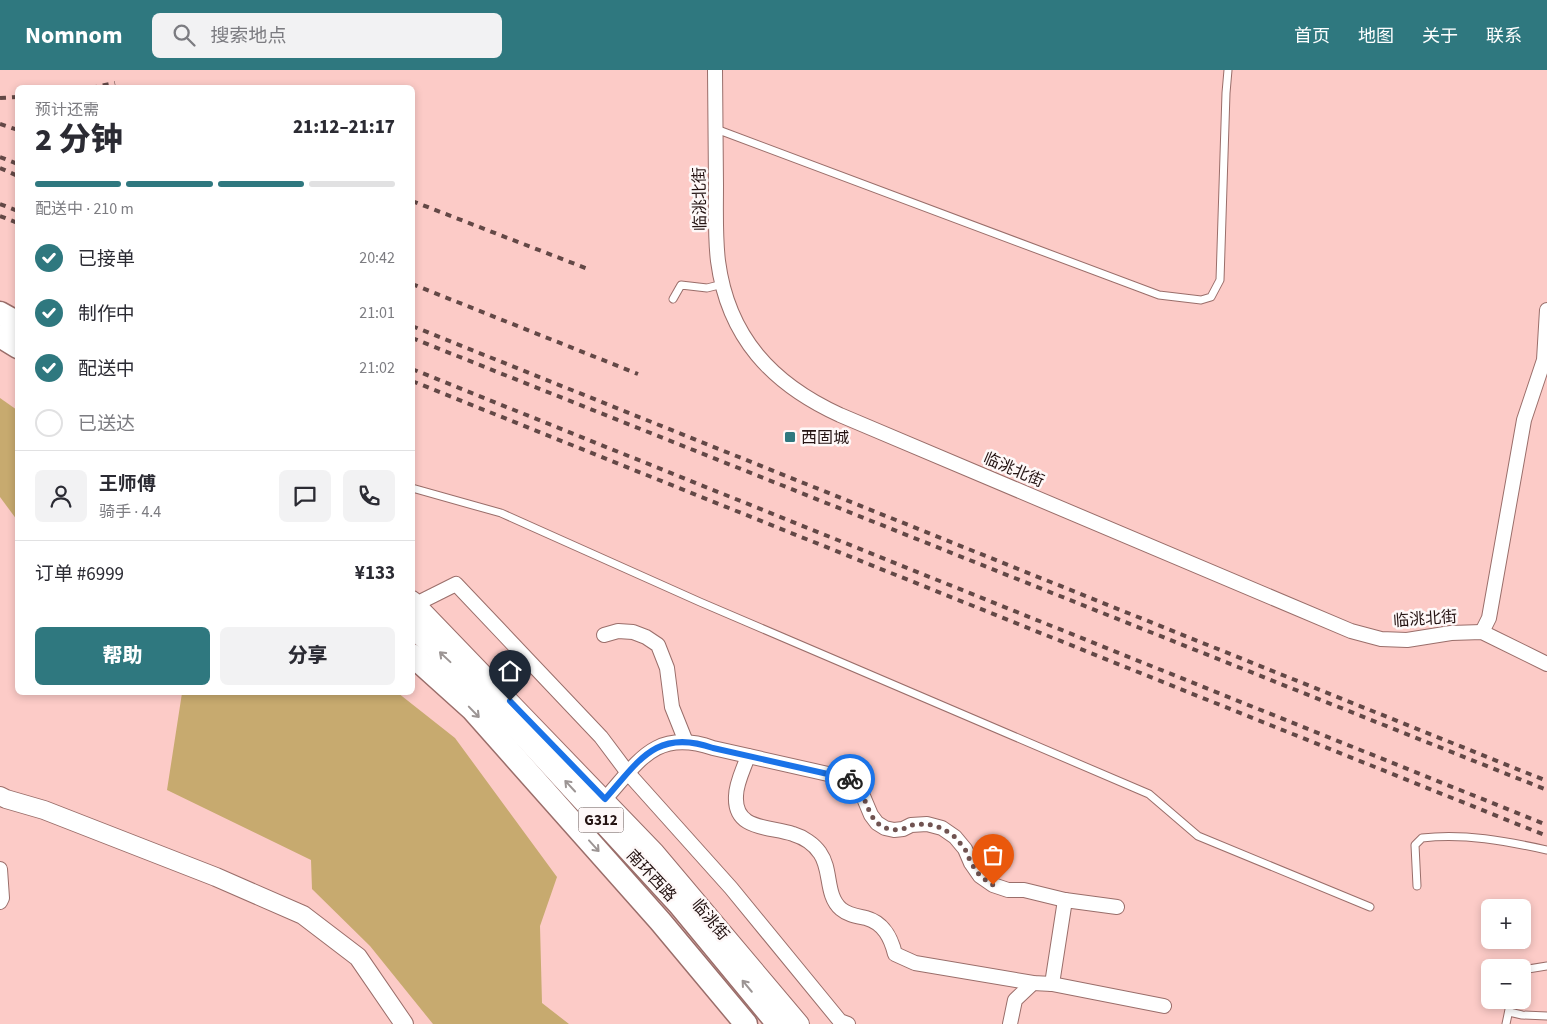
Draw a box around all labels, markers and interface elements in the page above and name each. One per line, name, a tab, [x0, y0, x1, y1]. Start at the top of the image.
search box	[152, 13, 502, 58]
text: Nomnom	[25, 18, 122, 53]
icon: search	[170, 21, 198, 49]
text: 搜索地点	[210, 23, 286, 50]
text: 首页	[1294, 24, 1330, 49]
text: 地图	[1358, 24, 1394, 49]
text: 关于	[1422, 24, 1458, 49]
text: 联系	[1486, 24, 1522, 49]
text: 预计还需	[35, 99, 99, 121]
text: 21:12–21:17	[293, 114, 395, 141]
text: 2 分钟	[35, 117, 123, 163]
street label: 临洮北街	[688, 167, 712, 231]
text: 配送中 · 210 m	[35, 198, 134, 220]
icon: check	[35, 244, 63, 272]
text: 已接单	[78, 246, 135, 273]
text: 20:42	[359, 247, 395, 269]
icon: check	[35, 299, 63, 327]
text: 制作中	[78, 301, 135, 328]
text: 21:01	[359, 302, 395, 324]
icon: check	[35, 354, 63, 382]
text: 配送中	[78, 356, 135, 383]
text: 21:02	[359, 357, 395, 379]
text: 已送达	[78, 411, 135, 438]
place label: 西固城	[801, 427, 849, 449]
marker: 西固城	[783, 430, 797, 444]
street label: 临洮北街	[980, 447, 1047, 493]
button: person	[35, 470, 87, 522]
button: chat	[279, 470, 331, 522]
button: phone	[343, 470, 395, 522]
text: 王师傅	[99, 471, 156, 498]
text: 骑手 · 4.4	[99, 501, 161, 523]
text: ¥133	[355, 560, 395, 587]
text: 订单 #6999	[35, 561, 124, 588]
street label: 临洮北街	[1392, 606, 1458, 632]
button: 帮助	[35, 627, 210, 685]
button: 分享	[220, 627, 395, 685]
pin	[489, 650, 531, 701]
one-way arrow	[439, 651, 452, 663]
icon: home	[496, 657, 524, 685]
one-way arrow	[468, 706, 480, 718]
courier	[825, 754, 875, 804]
icon: bike	[836, 765, 864, 793]
one-way arrow	[564, 779, 576, 792]
road number: G312	[578, 808, 624, 832]
pin	[972, 834, 1014, 885]
one-way arrow	[588, 840, 600, 853]
icon: bag	[979, 841, 1007, 869]
street label: 南环西路	[621, 845, 681, 907]
street label: 临洮街	[686, 894, 734, 945]
map controls	[1481, 899, 1531, 1009]
button: +	[1481, 899, 1531, 949]
button: −	[1481, 959, 1531, 1009]
one-way arrow	[741, 980, 753, 993]

